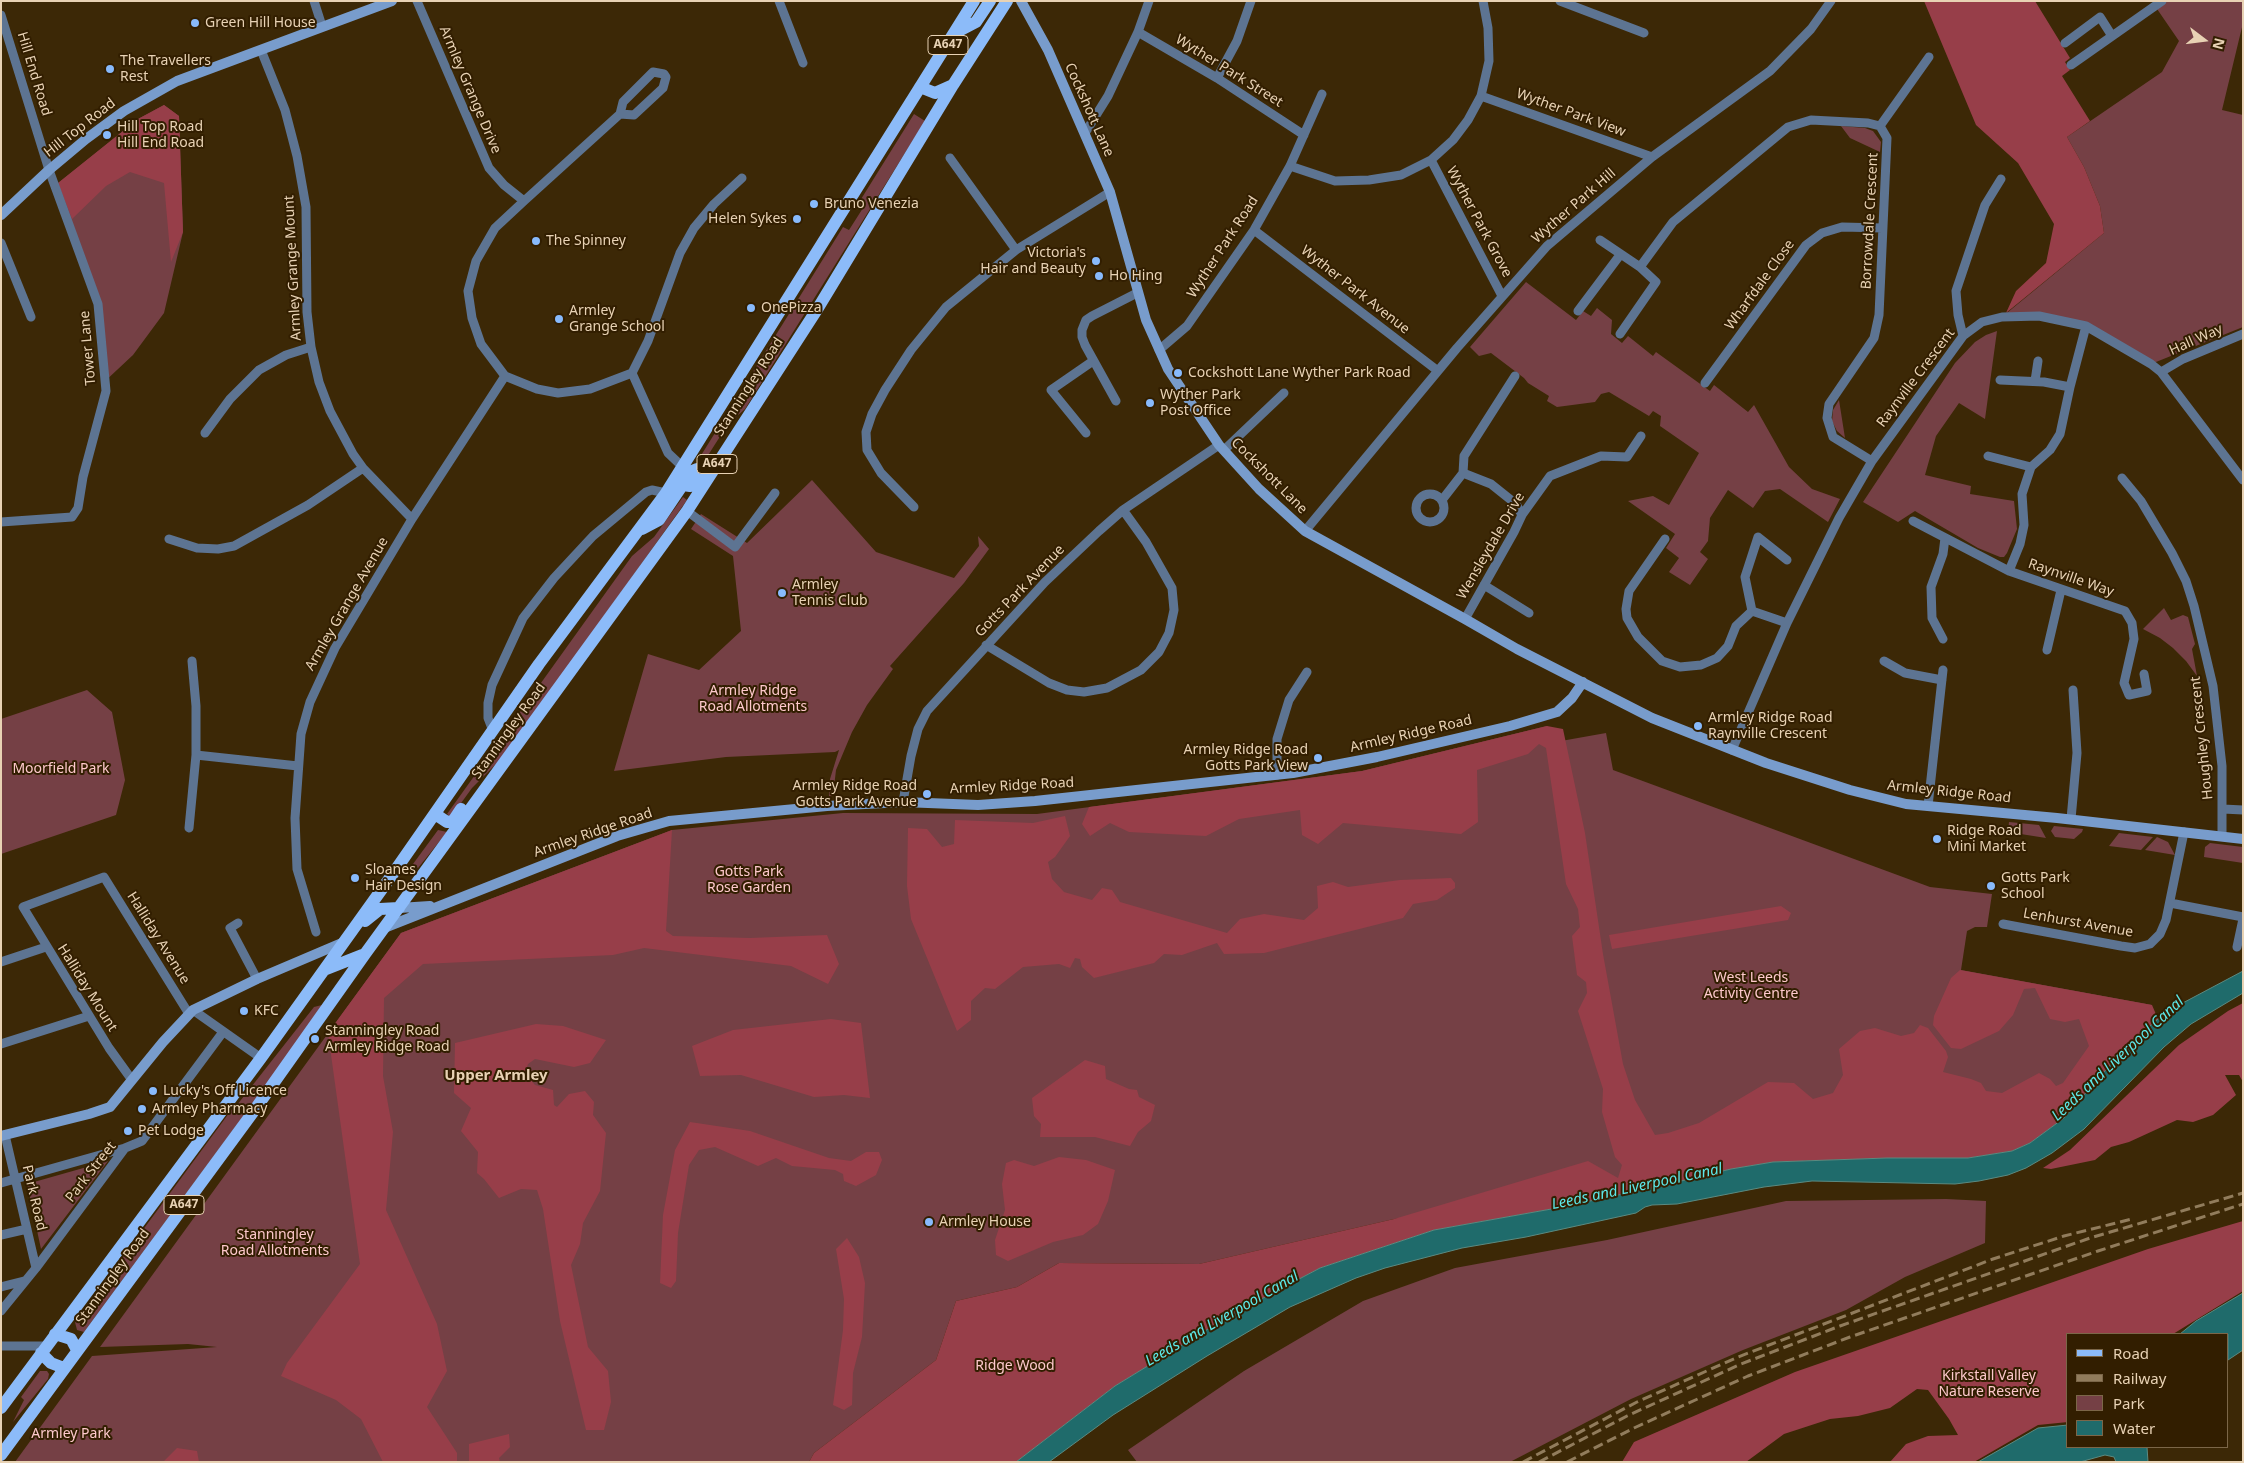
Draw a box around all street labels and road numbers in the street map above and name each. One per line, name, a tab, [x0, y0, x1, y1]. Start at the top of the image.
street label: Armley Grange Drive	[436, 24, 504, 156]
street label: Hill End Road	[13, 30, 55, 118]
street label: Wyther Park Street	[1172, 31, 1286, 111]
road number: A647	[928, 36, 968, 54]
street label: Cockshott Lane	[1061, 61, 1117, 159]
street label: Wyther Park View	[1514, 85, 1628, 141]
street label: Hill Top Road	[41, 95, 119, 161]
street label: Borrowdale Crescent	[1858, 152, 1882, 290]
street label: Wyther Park Grove	[1443, 164, 1515, 280]
street label: Wyther Park Hill	[1529, 165, 1619, 247]
street label: Wyther Park Road	[1184, 193, 1262, 301]
street label: Armley Grange Mount	[281, 195, 305, 341]
street label: Wharfdale Close	[1722, 237, 1798, 333]
street label: Wyther Park Avenue	[1297, 242, 1413, 338]
street label: Tower Lane	[76, 310, 100, 386]
street label: Hall Way	[2167, 321, 2225, 359]
street label: Raynville Crescent	[1873, 325, 1959, 431]
street label: Stanningley Road	[711, 334, 787, 440]
street label: Cockshott Lane	[1227, 434, 1311, 518]
road number: A647	[697, 454, 737, 474]
street label: Wensleydale Drive	[1454, 490, 1528, 602]
street label: Armley Grange Avenue	[302, 534, 392, 674]
street label: Gotts Park Avenue	[972, 541, 1068, 641]
street label: Raynville Way	[2026, 555, 2116, 601]
street label: Houghley Crescent	[2187, 675, 2217, 801]
street label: Stanningley Road	[469, 680, 549, 782]
street label: Armley Ridge Road	[1348, 712, 1474, 756]
street label: Armley Ridge Road	[949, 774, 1075, 798]
street label: Armley Ridge Road	[1886, 777, 2012, 807]
street label: Armley Ridge Road	[531, 805, 655, 861]
street label: Halliday Avenue	[123, 889, 193, 987]
street label: Lenhurst Avenue	[2022, 905, 2134, 941]
street label: Halliday Mount	[53, 941, 121, 1035]
street label: Park Street	[62, 1138, 120, 1206]
street label: Park Road	[18, 1164, 50, 1232]
road number: A647	[164, 1196, 204, 1214]
street label: Stanningley Road	[73, 1226, 153, 1328]

